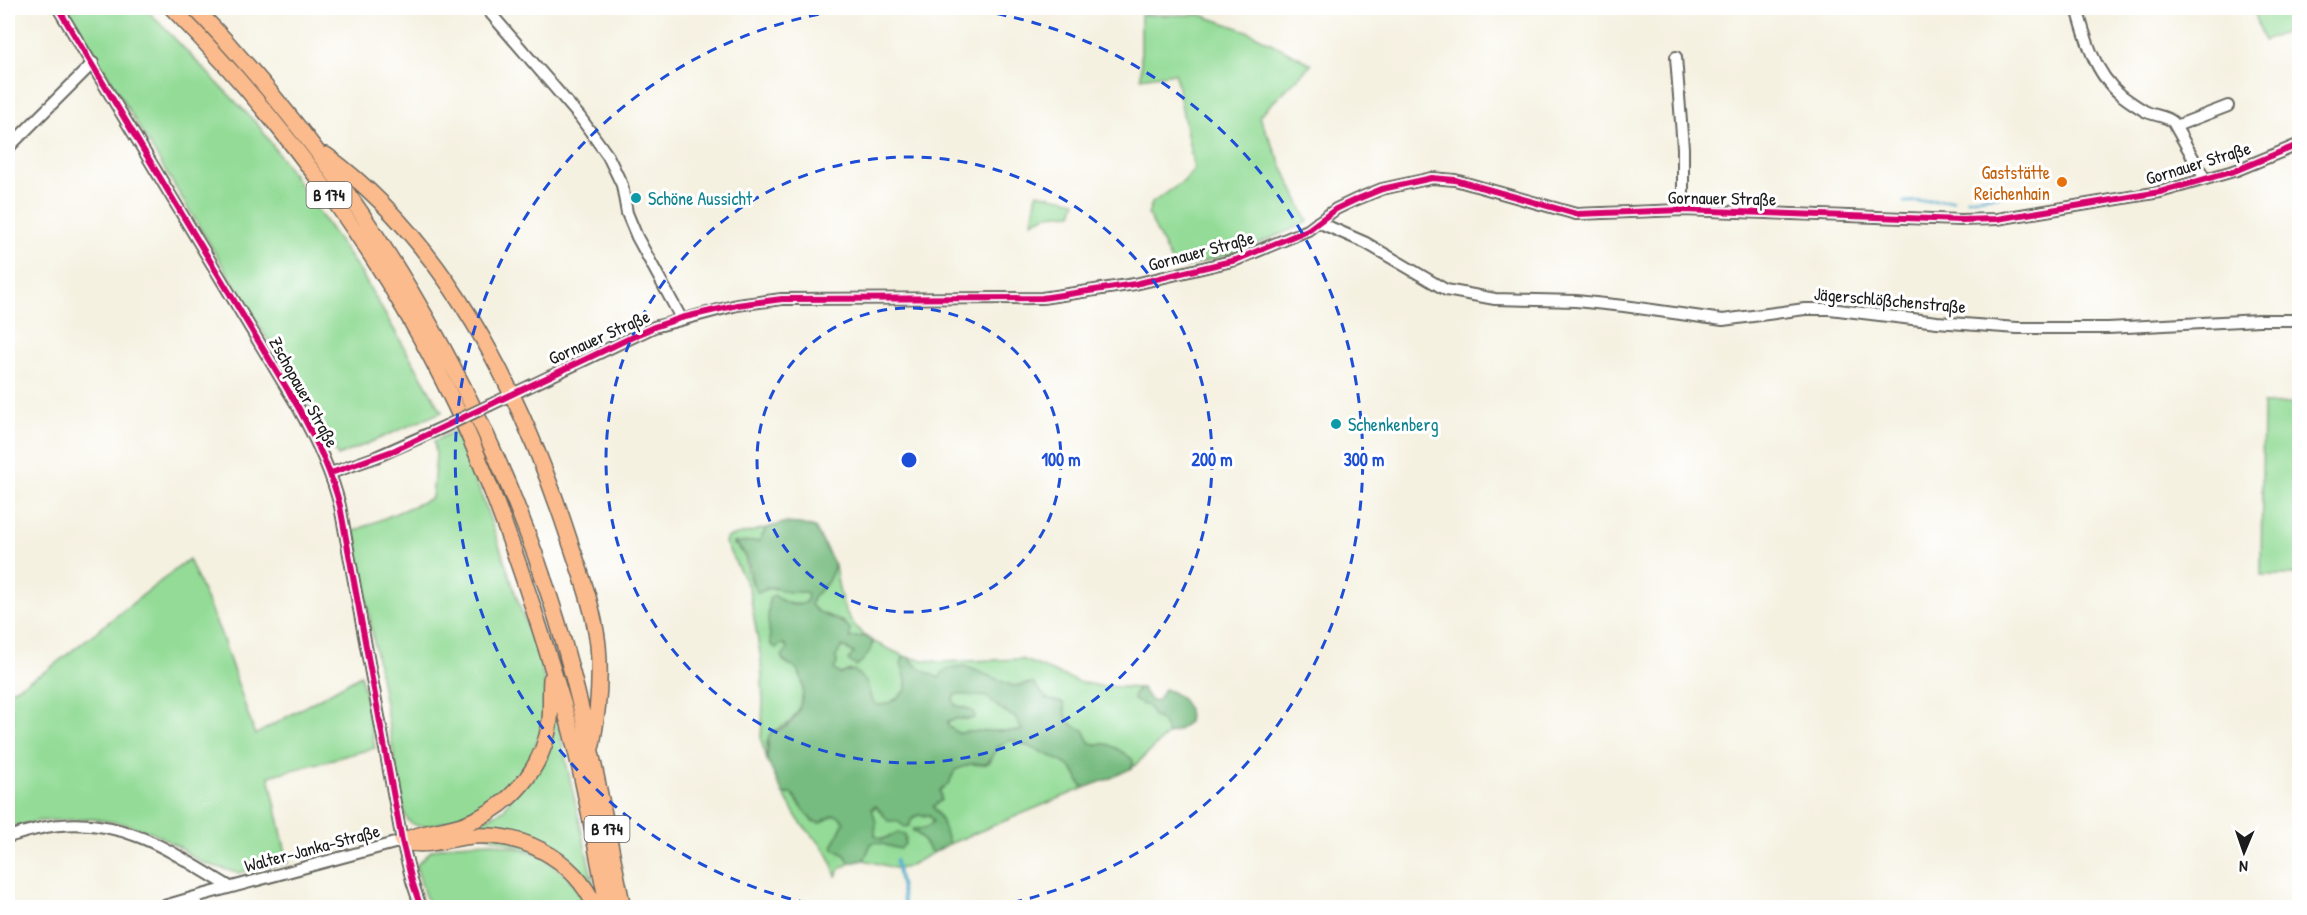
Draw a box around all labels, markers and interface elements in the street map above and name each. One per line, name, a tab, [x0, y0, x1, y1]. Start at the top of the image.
street label: Gornauer Straße	[2142, 135, 2254, 191]
place label: Gaststätte Reichenhain	[1974, 160, 2050, 206]
marker: Gaststätte Reichenhain	[2055, 175, 2069, 189]
road number: B 174	[306, 182, 352, 208]
street label: Gornauer Straße	[1668, 185, 1776, 211]
place label: Schöne Aussicht	[648, 186, 753, 211]
marker: Schöne Aussicht	[629, 191, 643, 205]
street label: Gornauer Straße	[1145, 225, 1257, 277]
street label: Jägerschlößchenstraße	[1813, 281, 1967, 319]
street label: Gornauer Straße	[544, 303, 654, 371]
street label: Zschopauer Straße	[263, 332, 345, 452]
place label: Schenkenberg	[1348, 412, 1438, 437]
marker: Schenkenberg	[1329, 417, 1343, 431]
text: 100 m	[1041, 447, 1081, 472]
text: 200 m	[1192, 447, 1232, 472]
text: 300 m	[1344, 447, 1384, 472]
centre of rings	[899, 450, 919, 470]
road number: B 174	[584, 816, 630, 842]
street label: Walter-Janka-Straße	[242, 818, 382, 878]
north arrow	[2214, 822, 2274, 882]
text: N	[2238, 856, 2248, 878]

